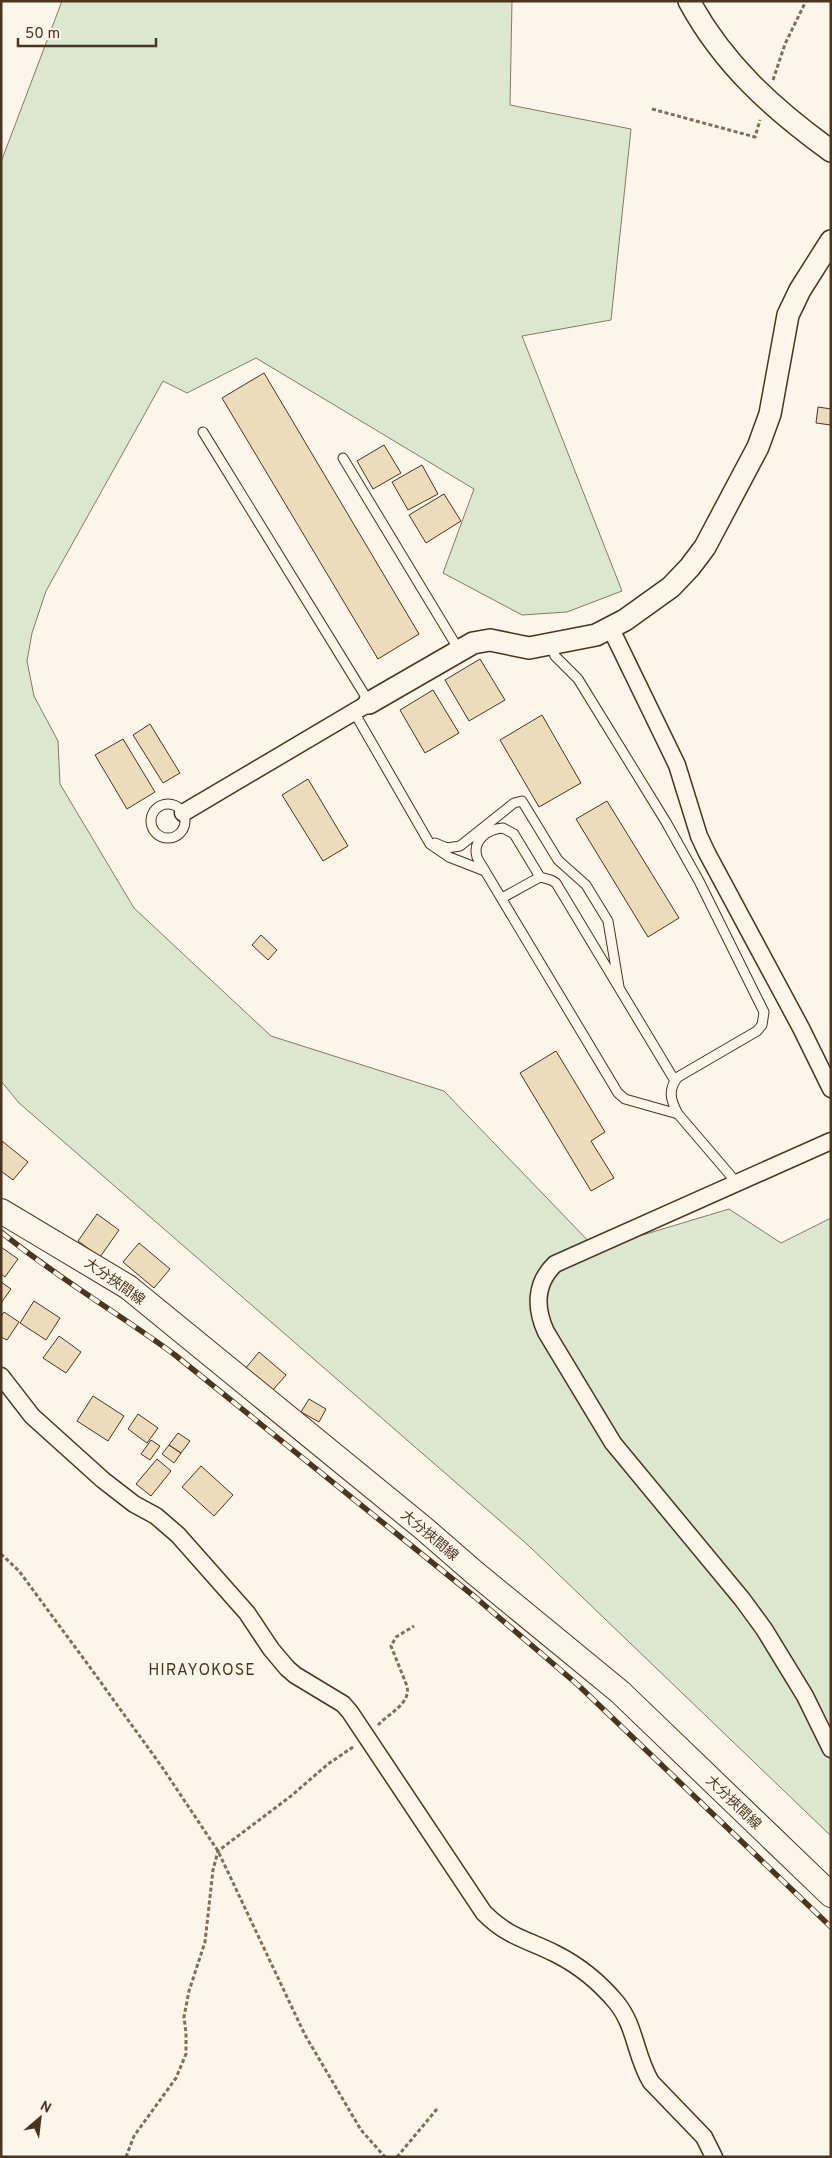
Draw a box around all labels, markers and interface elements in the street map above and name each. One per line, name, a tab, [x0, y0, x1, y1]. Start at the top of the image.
scale bar	[18, 15, 155, 47]
text: 50 m	[25, 25, 60, 44]
street label: 大分挾間線	[81, 1254, 148, 1309]
street label: 大分挾間線	[397, 1506, 462, 1565]
district label: HIRAYOKOSE	[148, 1661, 256, 1681]
street label: 大分挾間線	[702, 1772, 765, 1834]
north arrow	[15, 2093, 65, 2143]
text: N	[37, 2098, 54, 2118]

